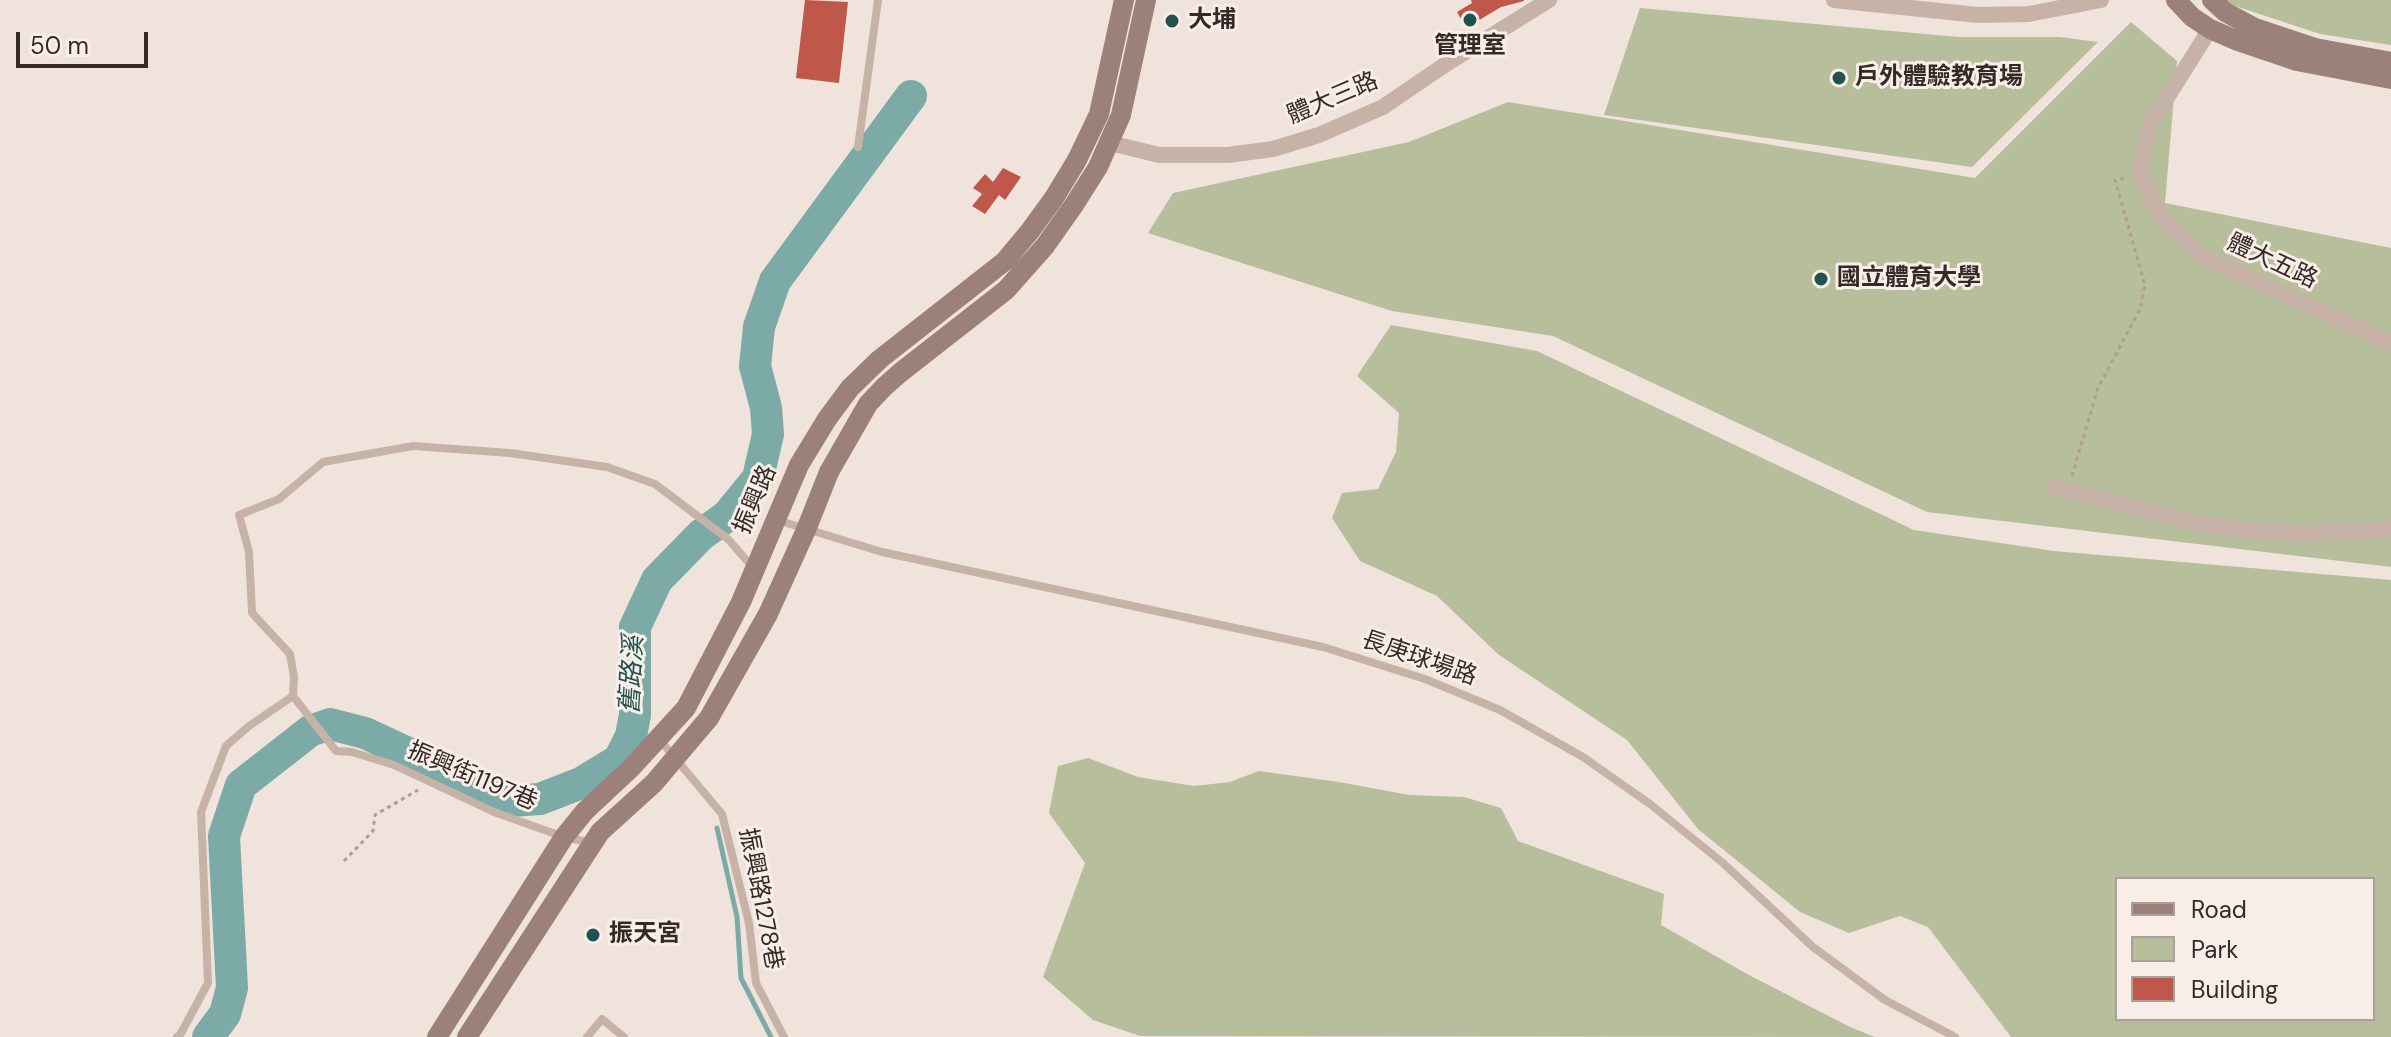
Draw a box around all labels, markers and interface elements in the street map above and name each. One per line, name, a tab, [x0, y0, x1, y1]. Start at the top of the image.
place label: 大埔	[1188, 7, 1236, 35]
marker: 管理室	[1461, 11, 1479, 29]
marker: 大埔	[1163, 12, 1181, 30]
scale bar	[20, 16, 152, 66]
text: 50 m	[30, 30, 89, 61]
place label: 管理室	[1434, 33, 1506, 61]
place label: 戶外體驗教育場	[1855, 64, 2023, 92]
street label: 體大三路	[1283, 67, 1383, 131]
marker: 戶外體驗教育場	[1830, 69, 1848, 87]
street label: 體大五路	[2222, 229, 2322, 295]
place label: 國立體育大學	[1837, 265, 1981, 293]
marker: 國立體育大學	[1812, 270, 1830, 288]
street label: 振興路	[729, 461, 783, 539]
street label: 長庚球場路	[1358, 626, 1480, 692]
water label: 舊路溪	[615, 635, 651, 715]
street label: 振興街1197巷	[403, 737, 541, 817]
street label: 振興路1278巷	[732, 826, 788, 972]
legend	[2115, 877, 2375, 1021]
text: Road	[2191, 894, 2247, 925]
place label: 振天宮	[609, 921, 681, 949]
marker: 振天宮	[584, 926, 602, 944]
text: Park	[2191, 934, 2238, 965]
text: Building	[2191, 974, 2278, 1005]

